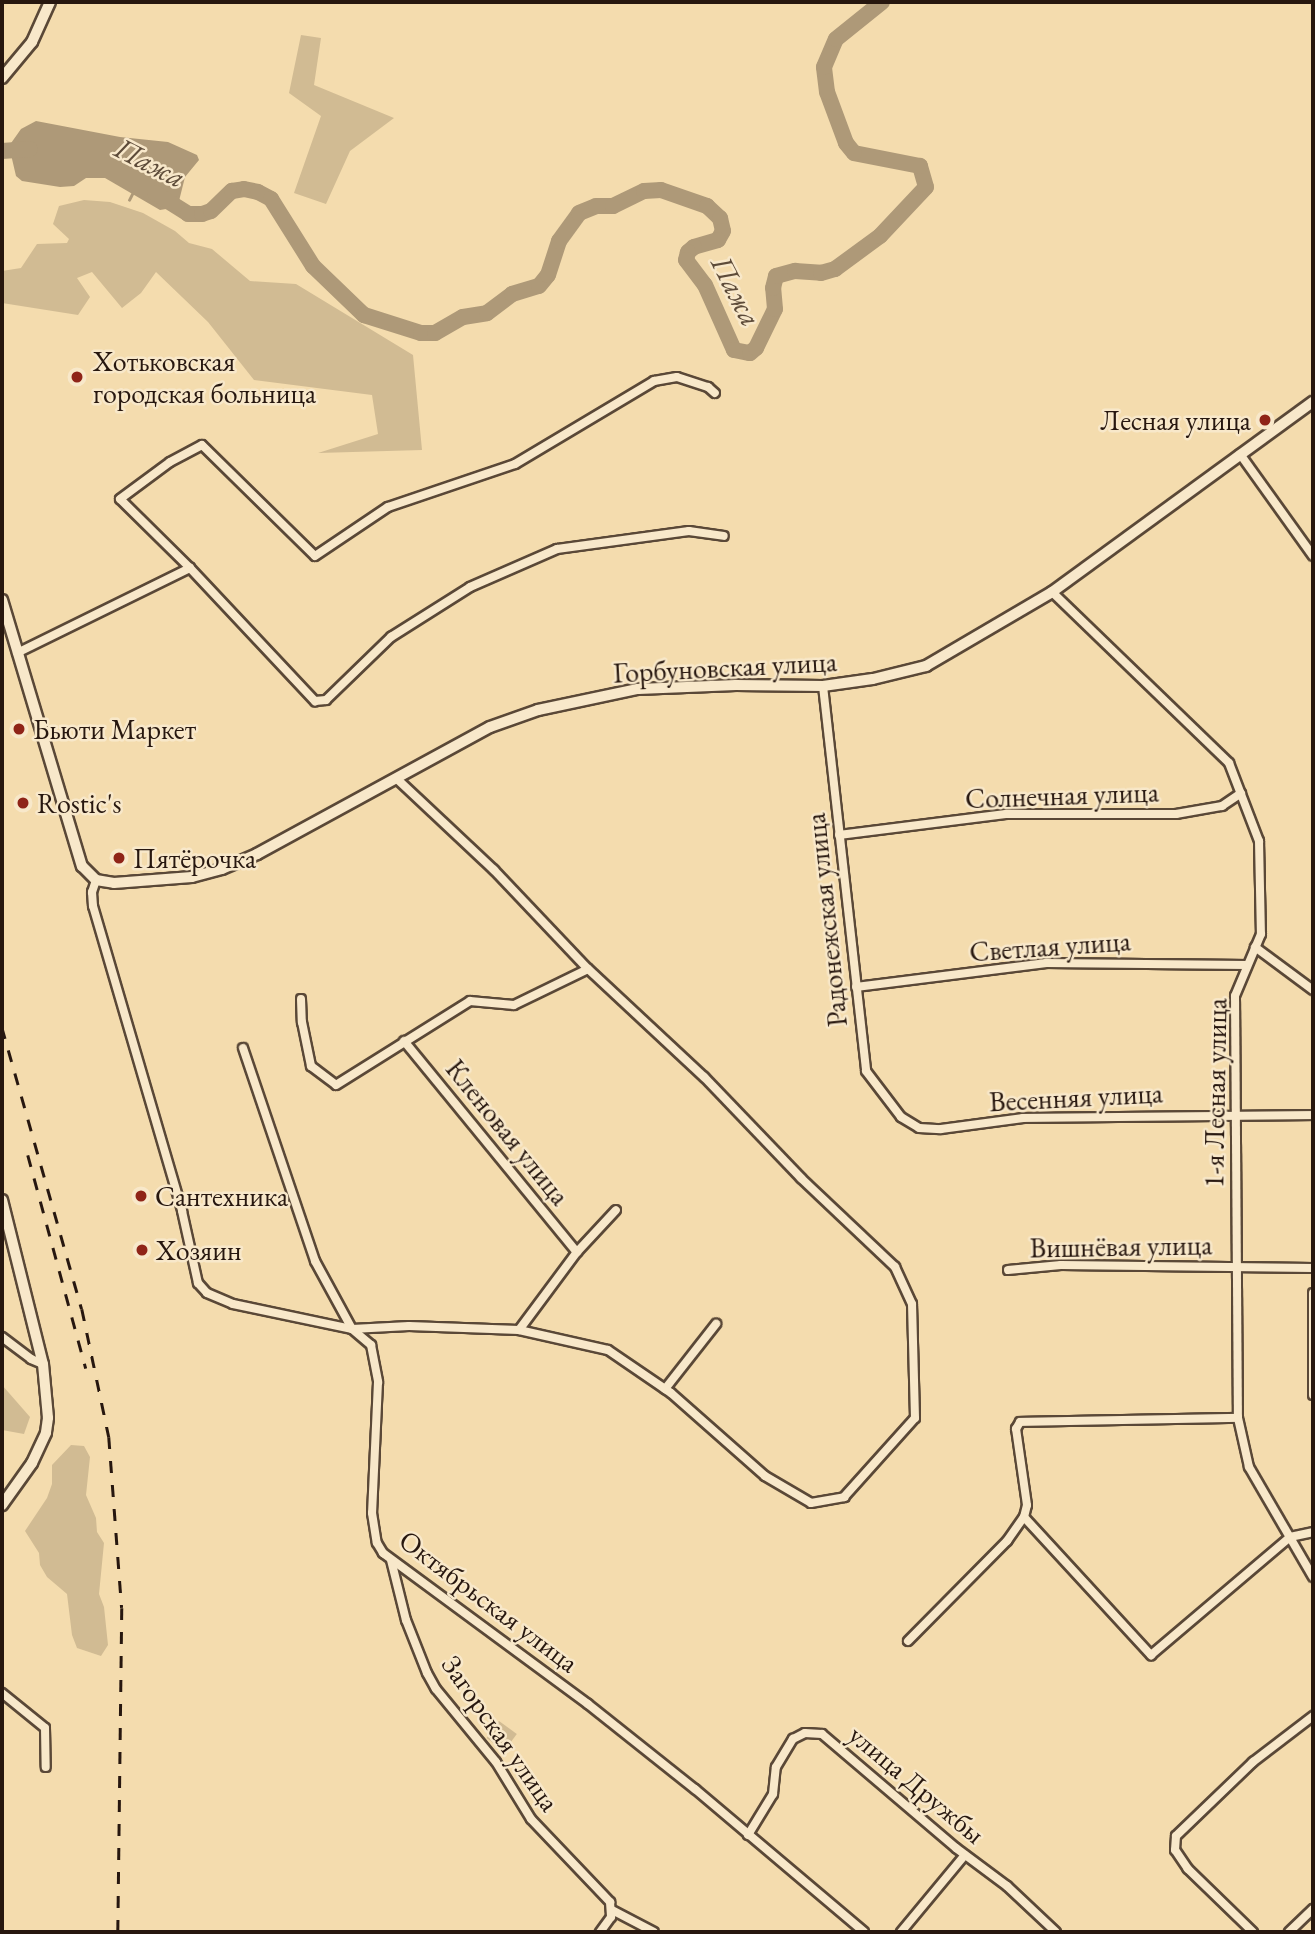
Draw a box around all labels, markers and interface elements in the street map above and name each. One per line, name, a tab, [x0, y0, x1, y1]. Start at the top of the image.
water label: Пажа	[109, 130, 191, 196]
water label: Пажа	[703, 250, 769, 332]
place label: Хотьковская городская больница	[93, 344, 316, 410]
marker: Хотьковская городская больница	[67, 367, 87, 387]
place label: Лесная улица	[1100, 403, 1251, 437]
marker: Лесная улица	[1257, 412, 1273, 428]
street label: Горбуновская улица	[612, 644, 838, 690]
place label: Бьюти Маркет	[33, 712, 196, 746]
marker: Бьюти Маркет	[11, 721, 27, 737]
street label: Солнечная улица	[965, 775, 1159, 815]
place label: Rostic's	[37, 786, 122, 820]
marker: Rostic's	[15, 795, 31, 811]
street label: Радонежская улица	[798, 812, 854, 1028]
place label: Пятёрочка	[133, 841, 256, 875]
marker: Пятёрочка	[111, 850, 127, 866]
street label: Светлая улица	[968, 924, 1132, 968]
street label: 1-я Лесная улица	[1197, 998, 1233, 1188]
street label: Кленовая улица	[439, 1052, 577, 1212]
street label: Весенняя улица	[988, 1076, 1164, 1118]
place label: Сантехника	[155, 1179, 288, 1213]
marker: Сантехника	[133, 1188, 149, 1204]
street label: Вишнёвая улица	[1029, 1228, 1213, 1264]
place label: Хозяин	[156, 1233, 242, 1267]
marker: Хозяин	[134, 1242, 150, 1258]
street label: Октябрьская улица	[393, 1523, 585, 1679]
street label: Загорская улица	[435, 1649, 567, 1817]
street label: улица Дружбы	[842, 1718, 992, 1850]

